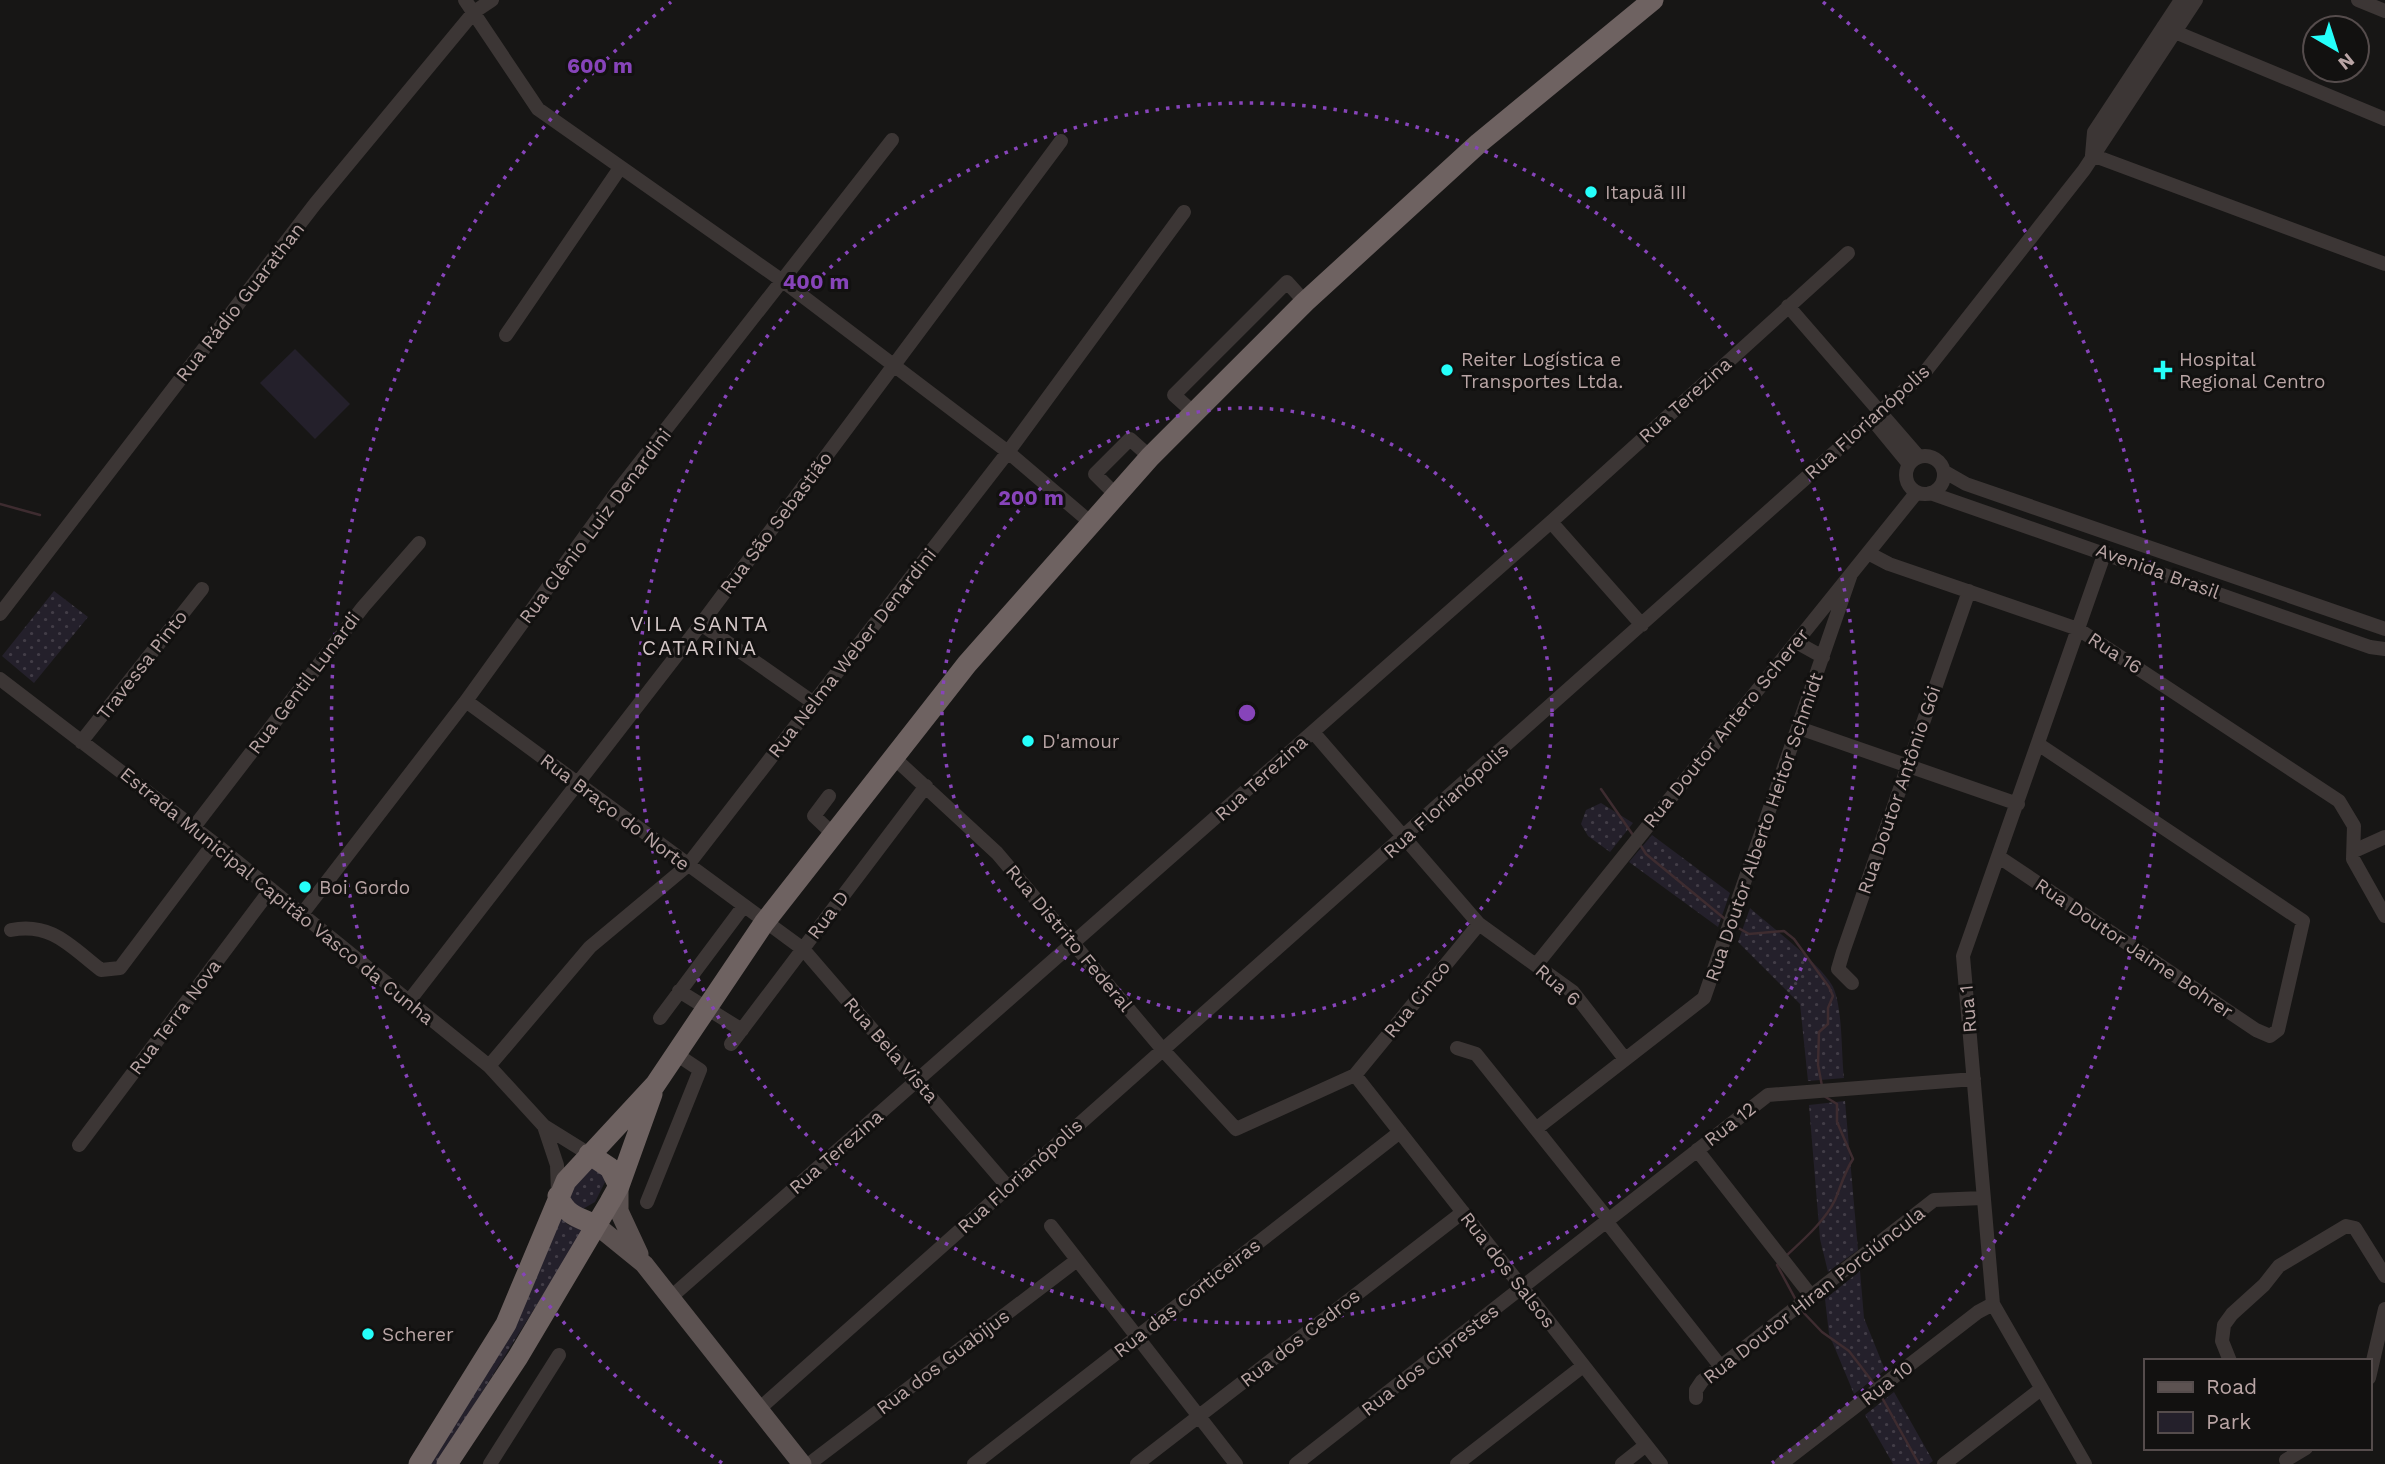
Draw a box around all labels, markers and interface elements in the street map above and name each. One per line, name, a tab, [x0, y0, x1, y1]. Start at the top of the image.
north arrow	[2301, 14, 2371, 84]
text: N	[2334, 48, 2359, 75]
text: 600 m	[567, 53, 633, 78]
place label: Itapuã III	[1605, 181, 1687, 204]
marker: Itapuã III	[1583, 184, 1599, 200]
street label: Rua Rádio Guarathan	[171, 218, 309, 386]
text: 400 m	[783, 269, 849, 294]
place label: Reiter Logística e Transportes Ltda.	[1461, 348, 1623, 393]
place label: Hospital Regional Centro	[2179, 348, 2325, 393]
street label: Rua Terezina	[1634, 352, 1736, 448]
street label: Rua Florianópolis	[1800, 360, 1934, 484]
marker: Hospital Regional Centro	[2153, 360, 2173, 380]
marker: Reiter Logística e Transportes Ltda.	[1439, 362, 1455, 378]
street label: Rua Clênio Luiz Denardini	[514, 424, 676, 628]
street label: Rua São Sebastião	[715, 447, 837, 599]
text: 200 m	[998, 485, 1064, 510]
street label: Avenida Brasil	[2093, 538, 2223, 604]
street label: Rua Nelma Weber Denardini	[763, 544, 941, 762]
street label: Travessa Pinto	[92, 605, 192, 725]
street label: Rua Gentil Lunardi	[243, 607, 365, 759]
district label: VILA SANTA CATARINA	[630, 611, 770, 660]
street label: Rua Doutor Antero Scherer	[1638, 623, 1814, 832]
street label: Rua 16	[2084, 627, 2146, 679]
street label: Rua Doutor Alberto Heitor Schmidt	[1700, 670, 1828, 984]
street label: Rua Doutor Antônio Gói	[1853, 683, 1945, 897]
centre of rings	[1235, 701, 1259, 725]
place label: D'amour	[1042, 730, 1120, 753]
street label: Rua Terezina	[1210, 730, 1312, 826]
marker: D'amour	[1020, 733, 1036, 749]
street label: Rua Florianópolis	[1379, 739, 1513, 863]
street label: Rua Braço do Norte	[536, 748, 694, 876]
street label: Estrada Municipal Capitão Vasco da Cunha	[116, 762, 439, 1030]
street label: Rua Distrito Federal	[1001, 860, 1137, 1016]
street label: Rua Doutor Jaime Bohrer	[2031, 873, 2238, 1023]
place label: Boi Gordo	[319, 876, 410, 899]
marker: Boi Gordo	[297, 879, 313, 895]
street label: Rua D	[802, 886, 854, 944]
street label: Rua Terra Nova	[124, 955, 226, 1079]
street label: Rua Cinco	[1379, 956, 1455, 1042]
street label: Rua 6	[1531, 959, 1585, 1011]
street label: Rua 1	[1954, 984, 1982, 1034]
street label: Rua Bela Vista	[839, 993, 943, 1108]
street label: Rua 12	[1700, 1097, 1760, 1151]
street label: Rua Terezina	[784, 1105, 888, 1199]
street label: Rua Florianópolis	[953, 1114, 1087, 1238]
street label: Rua Doutor Hiran Porciúncula	[1699, 1201, 1930, 1389]
street label: Rua dos Salsos	[1456, 1207, 1560, 1333]
street label: Rua das Corticeiras	[1109, 1234, 1265, 1362]
street label: Rua dos Cedros	[1236, 1284, 1364, 1392]
street label: Rua dos Ciprestes	[1357, 1299, 1503, 1421]
street label: Rua dos Guabijus	[872, 1304, 1014, 1420]
place label: Scherer	[382, 1323, 454, 1346]
marker: Scherer	[360, 1326, 376, 1342]
street label: Rua 10	[1856, 1356, 1918, 1410]
legend	[2144, 1359, 2371, 1450]
text: Road	[2206, 1374, 2257, 1399]
text: Park	[2206, 1409, 2251, 1434]

